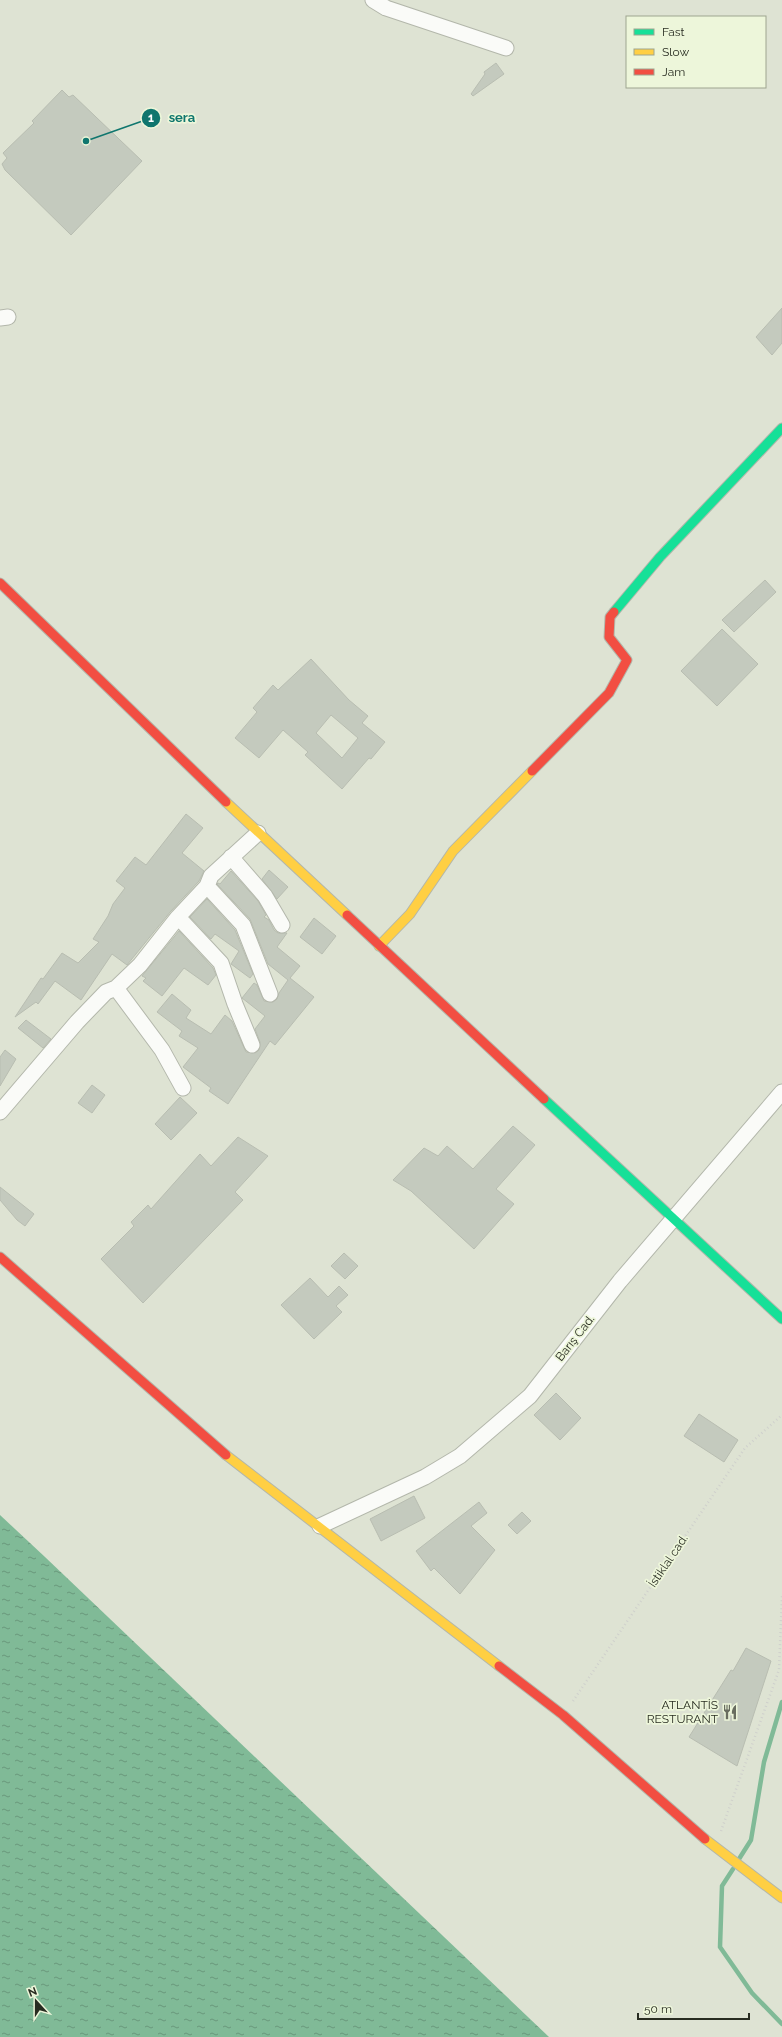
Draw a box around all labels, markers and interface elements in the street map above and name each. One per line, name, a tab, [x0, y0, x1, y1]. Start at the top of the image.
legend	[626, 16, 766, 88]
text: Fast	[662, 25, 685, 39]
text: Slow	[662, 45, 689, 59]
text: Jam	[662, 65, 685, 79]
callout: sera	[141, 105, 204, 130]
text: sera	[169, 110, 196, 125]
text: 1	[148, 111, 154, 125]
street label: Barış Cad.	[553, 1312, 597, 1364]
street label: İstiklal cad.	[645, 1532, 691, 1590]
place label: ATLANTİS RESTURANT	[647, 1698, 719, 1726]
restaurant icon: ATLANTİS RESTURANT	[721, 1703, 739, 1721]
north arrow	[16, 1981, 56, 2021]
text: N	[26, 1985, 39, 2000]
scale bar	[638, 1995, 749, 2021]
text: 50 m	[644, 2002, 672, 2016]

